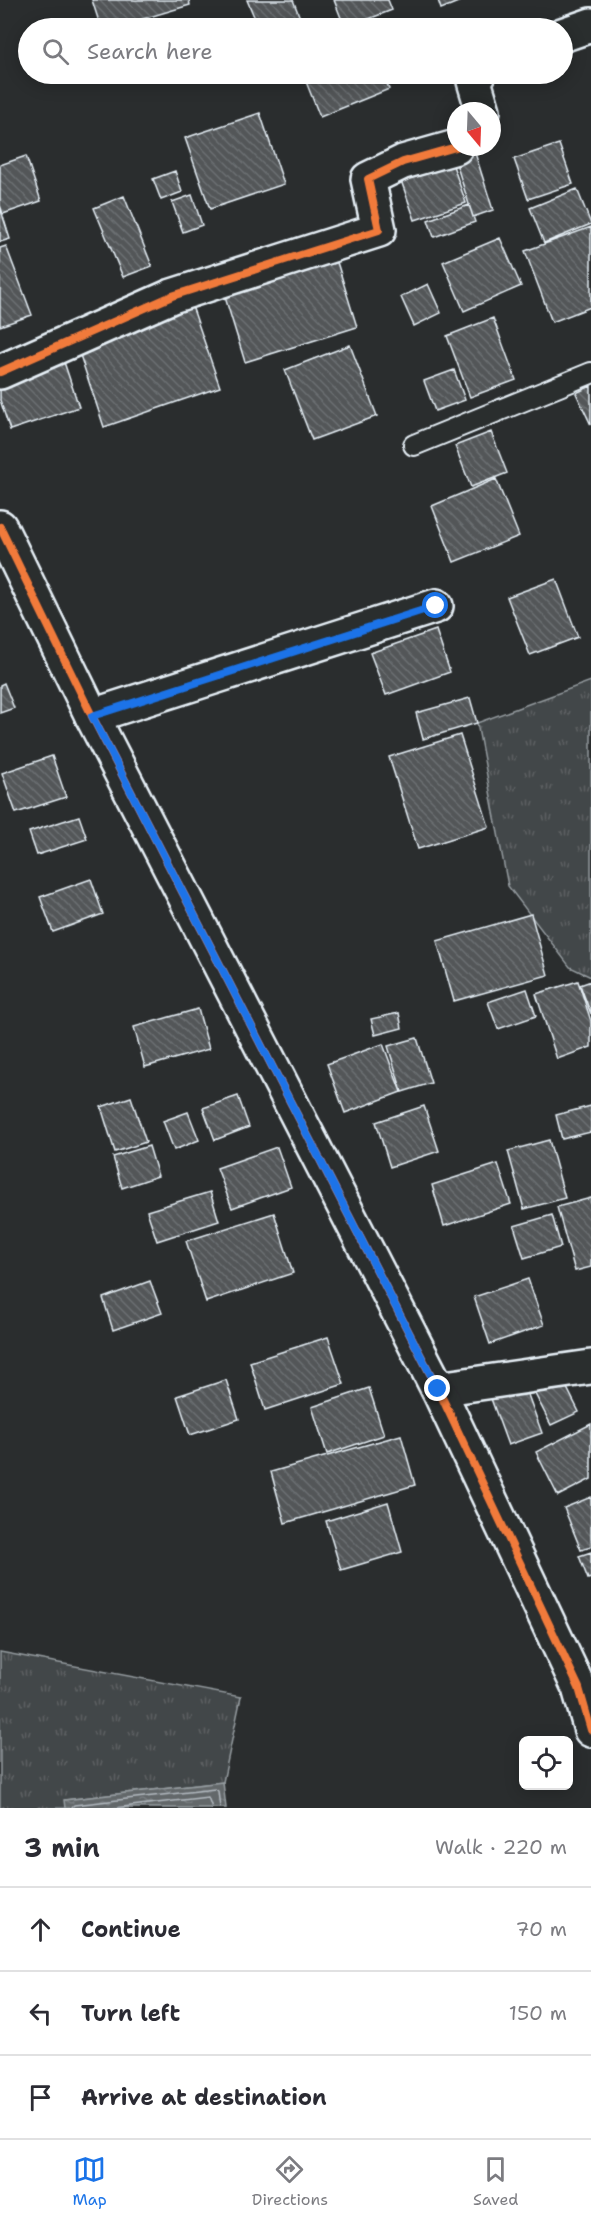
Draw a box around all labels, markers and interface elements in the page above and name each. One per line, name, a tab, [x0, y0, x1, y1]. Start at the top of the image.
search box	[18, 18, 573, 84]
icon: search	[39, 35, 72, 68]
text: Search here	[87, 37, 213, 66]
north arrow	[447, 102, 501, 156]
route start	[422, 592, 448, 618]
route end	[424, 1375, 450, 1401]
map controls	[519, 1736, 573, 1790]
button: locate	[519, 1736, 573, 1790]
text: 3 min	[24, 1830, 100, 1865]
text: Walk · 220 m	[435, 1834, 567, 1860]
icon: ahead	[24, 1913, 57, 1946]
text: Continue	[81, 1915, 181, 1944]
text: 70 m	[515, 1916, 567, 1942]
icon: left	[24, 1997, 57, 2030]
text: Turn left	[81, 1999, 180, 2028]
text: 150 m	[509, 2000, 567, 2026]
icon: arrive	[24, 2081, 57, 2114]
text: Arrive at destination	[81, 2083, 327, 2112]
tab: Map	[73, 2153, 107, 2210]
tab: Directions	[252, 2153, 328, 2210]
tab: Saved	[473, 2153, 519, 2210]

